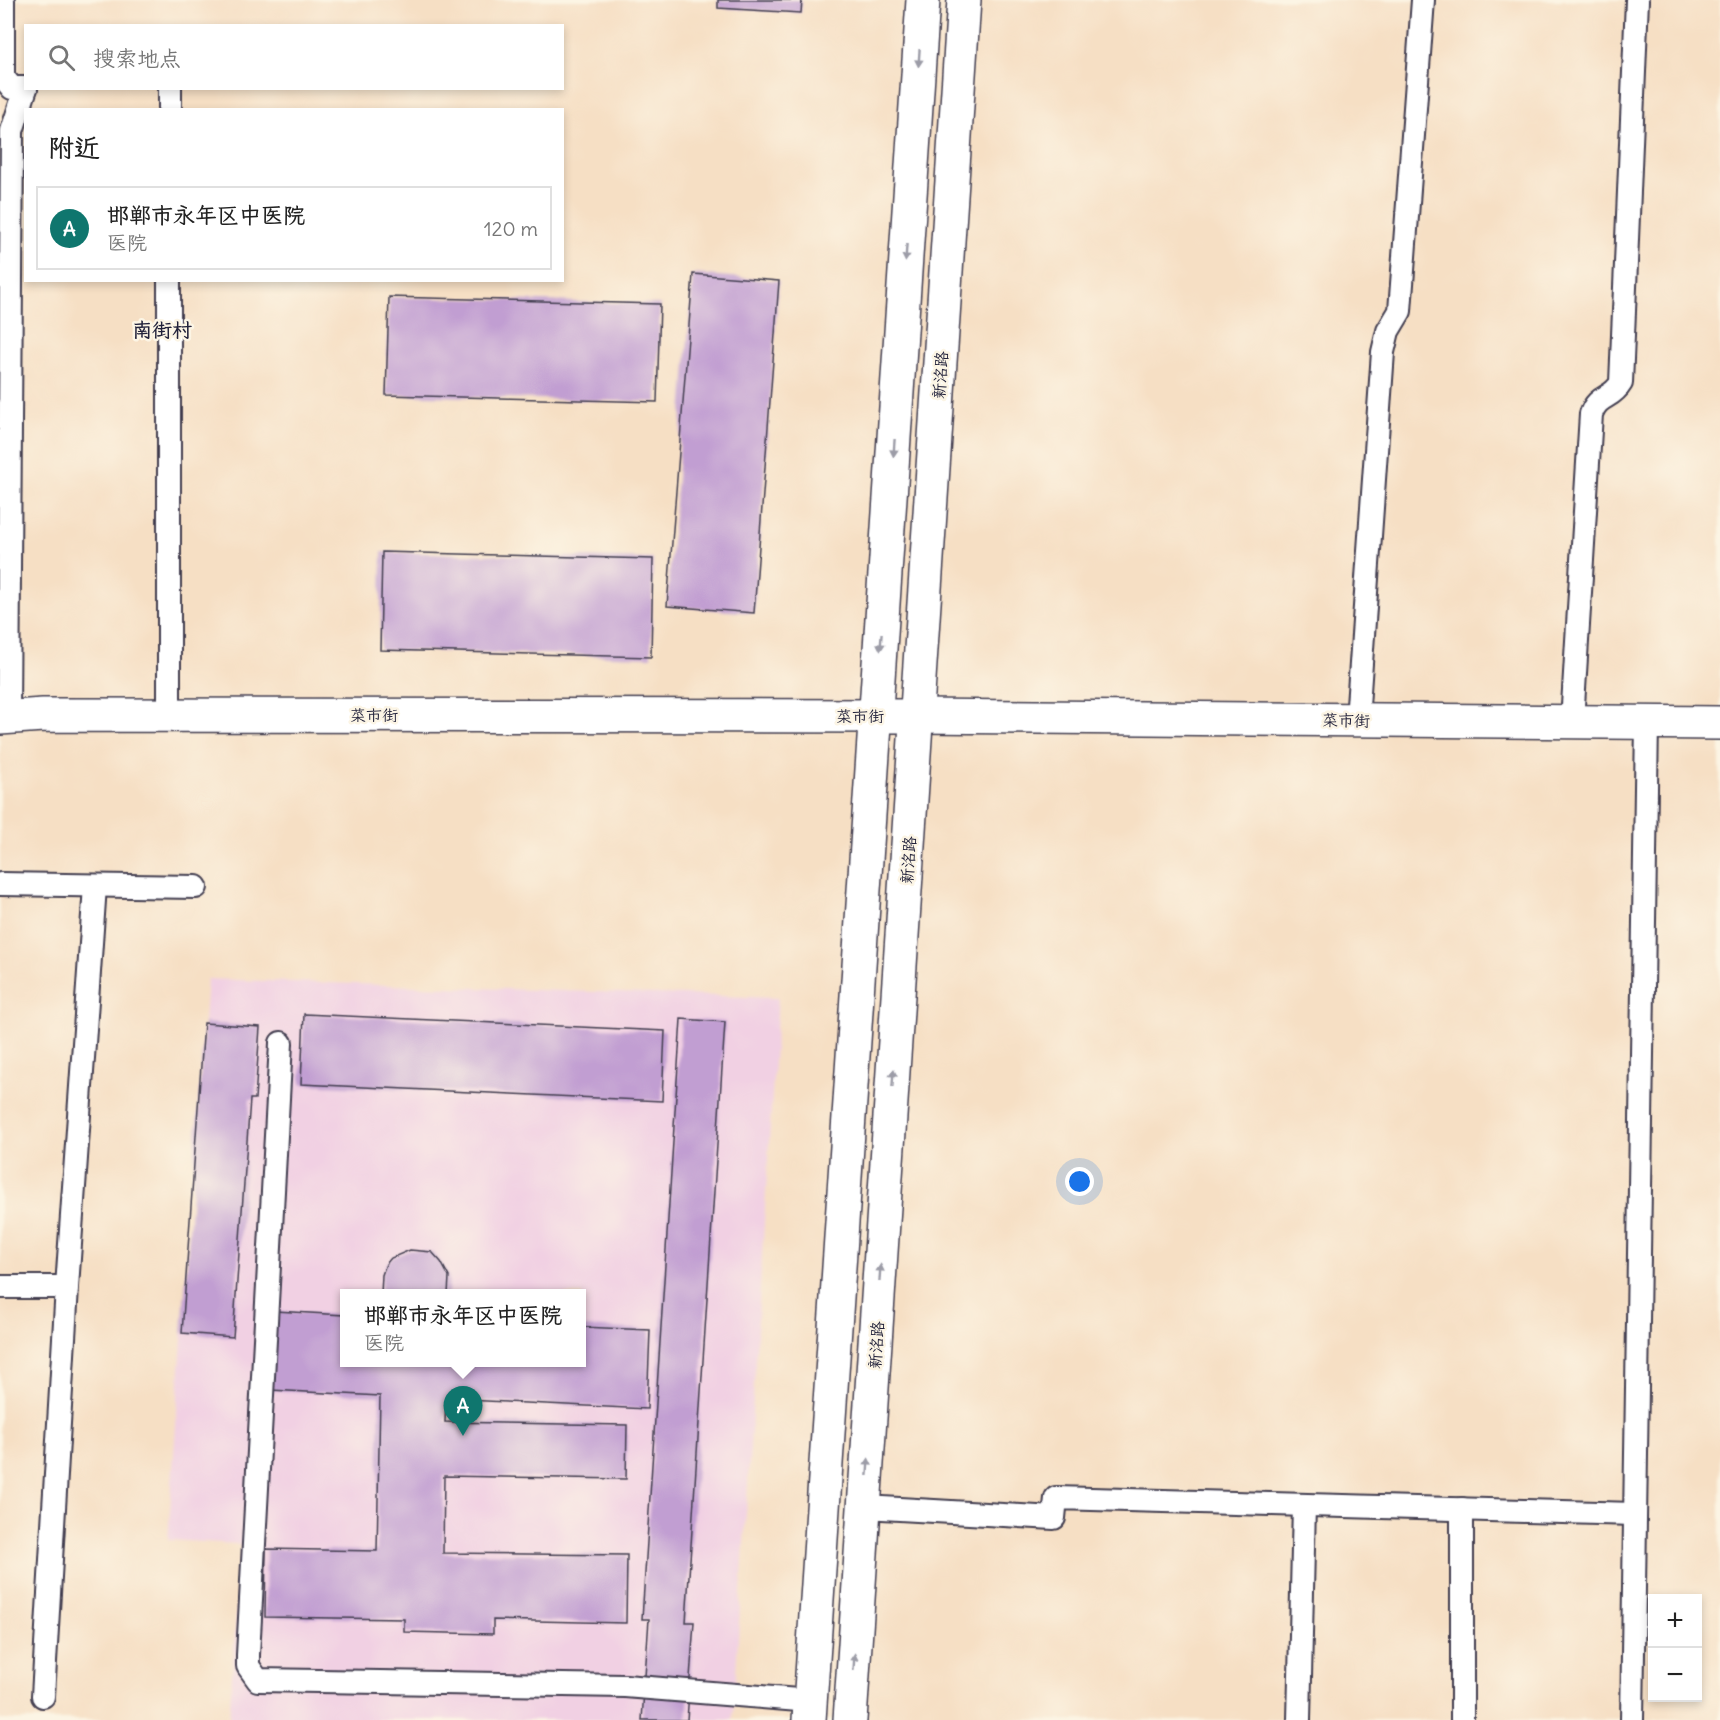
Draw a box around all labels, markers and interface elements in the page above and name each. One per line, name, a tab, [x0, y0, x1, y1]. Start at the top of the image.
search box	[24, 24, 564, 90]
icon: search	[45, 41, 78, 74]
text: 搜索地点	[93, 44, 181, 72]
one-way arrow	[915, 49, 924, 68]
text: 附近	[48, 131, 100, 164]
text: 邯郸市永年区中医院	[107, 201, 305, 229]
text: A	[63, 216, 76, 241]
text: 120 m	[484, 216, 538, 241]
text: 医院	[107, 230, 147, 255]
one-way arrow	[902, 243, 911, 262]
district label: 南街村	[132, 317, 192, 342]
street label: 新洺路	[928, 350, 952, 400]
one-way arrow	[889, 438, 898, 457]
one-way arrow	[876, 633, 885, 652]
street label: 菜市街	[350, 705, 398, 725]
street label: 菜市街	[836, 706, 884, 726]
street label: 菜市街	[1322, 710, 1370, 730]
street label: 新洺路	[896, 835, 920, 885]
one-way arrow	[889, 1068, 898, 1087]
your location	[1065, 1167, 1094, 1196]
one-way arrow	[876, 1263, 885, 1282]
popup	[340, 1289, 586, 1367]
text: 邯郸市永年区中医院	[364, 1301, 562, 1329]
street label: 新洺路	[864, 1320, 888, 1370]
text: 医院	[364, 1330, 404, 1355]
pin: A	[444, 1386, 482, 1436]
one-way arrow	[863, 1458, 872, 1477]
map controls	[1648, 1594, 1702, 1702]
button: +	[1648, 1594, 1702, 1648]
button: −	[1648, 1648, 1702, 1702]
one-way arrow	[850, 1652, 859, 1671]

